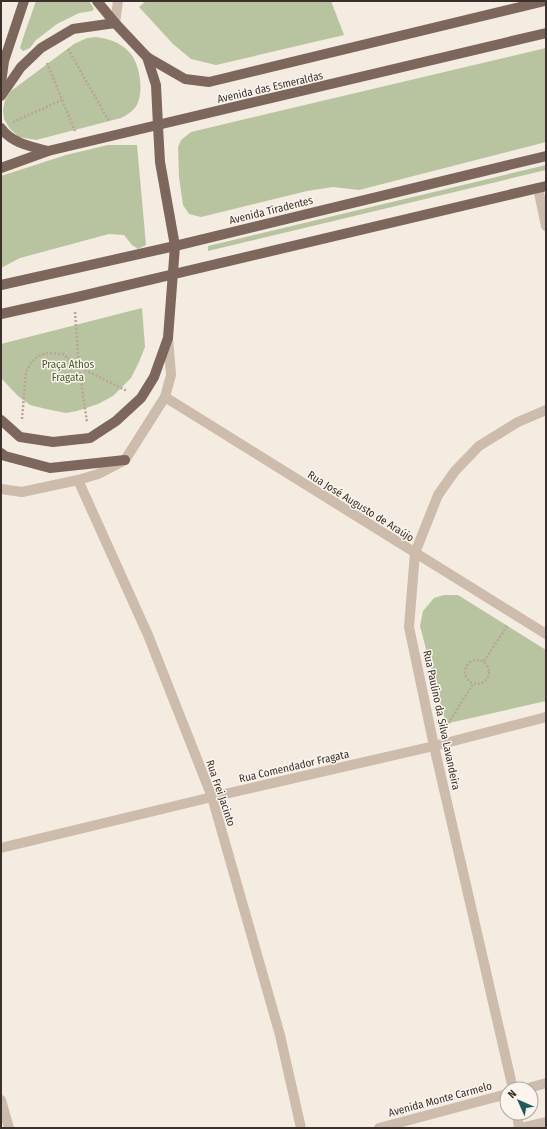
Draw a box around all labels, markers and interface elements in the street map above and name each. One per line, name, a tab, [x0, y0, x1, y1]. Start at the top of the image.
street label: Avenida das Esmeraldas	[216, 69, 325, 106]
street label: Avenida Tiradentes	[228, 194, 315, 227]
park label: Praça Athos Fragata	[42, 358, 95, 384]
street label: Rua José Augusto de Araújo	[305, 468, 417, 545]
street label: Rua Paulino da Silva Lavandeira	[420, 649, 463, 791]
street label: Rua Comendador Fragata	[238, 748, 350, 785]
street label: Rua Frei Jacinto	[203, 758, 238, 828]
street label: Avenida Monte Carmelo	[387, 1079, 493, 1120]
north arrow	[499, 1081, 539, 1121]
text: N	[505, 1087, 519, 1101]

